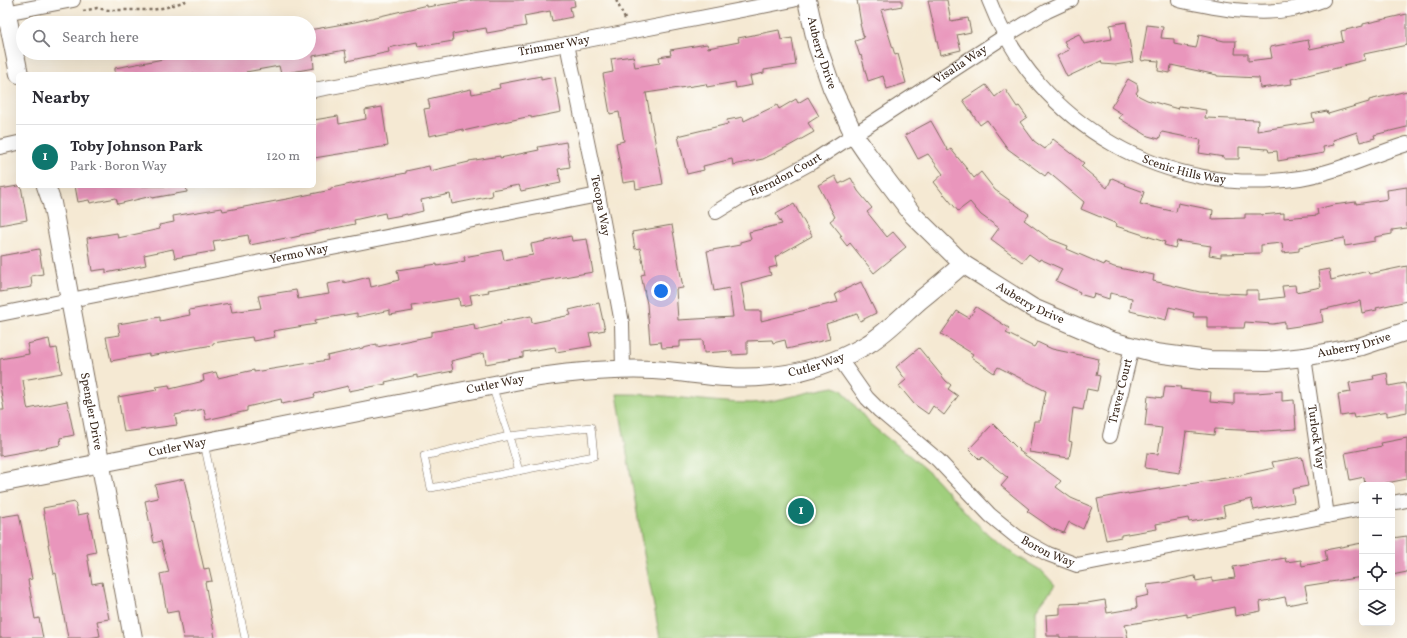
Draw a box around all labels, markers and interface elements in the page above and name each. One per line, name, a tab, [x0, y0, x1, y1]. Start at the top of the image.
street label: Auberry Drive	[803, 15, 840, 92]
search box	[16, 16, 316, 60]
icon: search	[30, 27, 52, 49]
text: Search here	[62, 28, 139, 49]
street label: Trimmer Way	[517, 32, 592, 61]
street label: Visalia Way	[931, 41, 991, 88]
text: Nearby	[32, 87, 90, 110]
text: Toby Johnson Park	[70, 137, 203, 158]
text: 1	[42, 148, 48, 166]
text: 120 m	[266, 148, 300, 166]
street label: Herndon Court	[747, 150, 825, 201]
street label: Scenic Hills Way	[1139, 151, 1227, 188]
text: Park · Boron Way	[70, 158, 167, 176]
street label: Tecopa Way	[586, 174, 614, 238]
street label: Yermo Way	[268, 241, 330, 268]
street label: Auberry Drive	[993, 279, 1067, 328]
your location	[651, 281, 671, 301]
street label: Auberry Drive	[1316, 329, 1393, 362]
street label: Cutler Way	[787, 349, 848, 381]
street label: Traver Court	[1105, 357, 1137, 426]
street label: Spengler Drive	[76, 371, 106, 452]
street label: Cutler Way	[465, 371, 526, 398]
street label: Turlock Way	[1303, 404, 1328, 471]
street label: Cutler Way	[147, 434, 208, 461]
map controls	[1359, 482, 1395, 626]
button: +	[1359, 482, 1395, 518]
pin: 1	[788, 496, 814, 526]
button: −	[1359, 518, 1395, 554]
street label: Boron Way	[1018, 533, 1077, 572]
button: locate	[1359, 554, 1395, 590]
button: layers	[1359, 590, 1395, 626]

